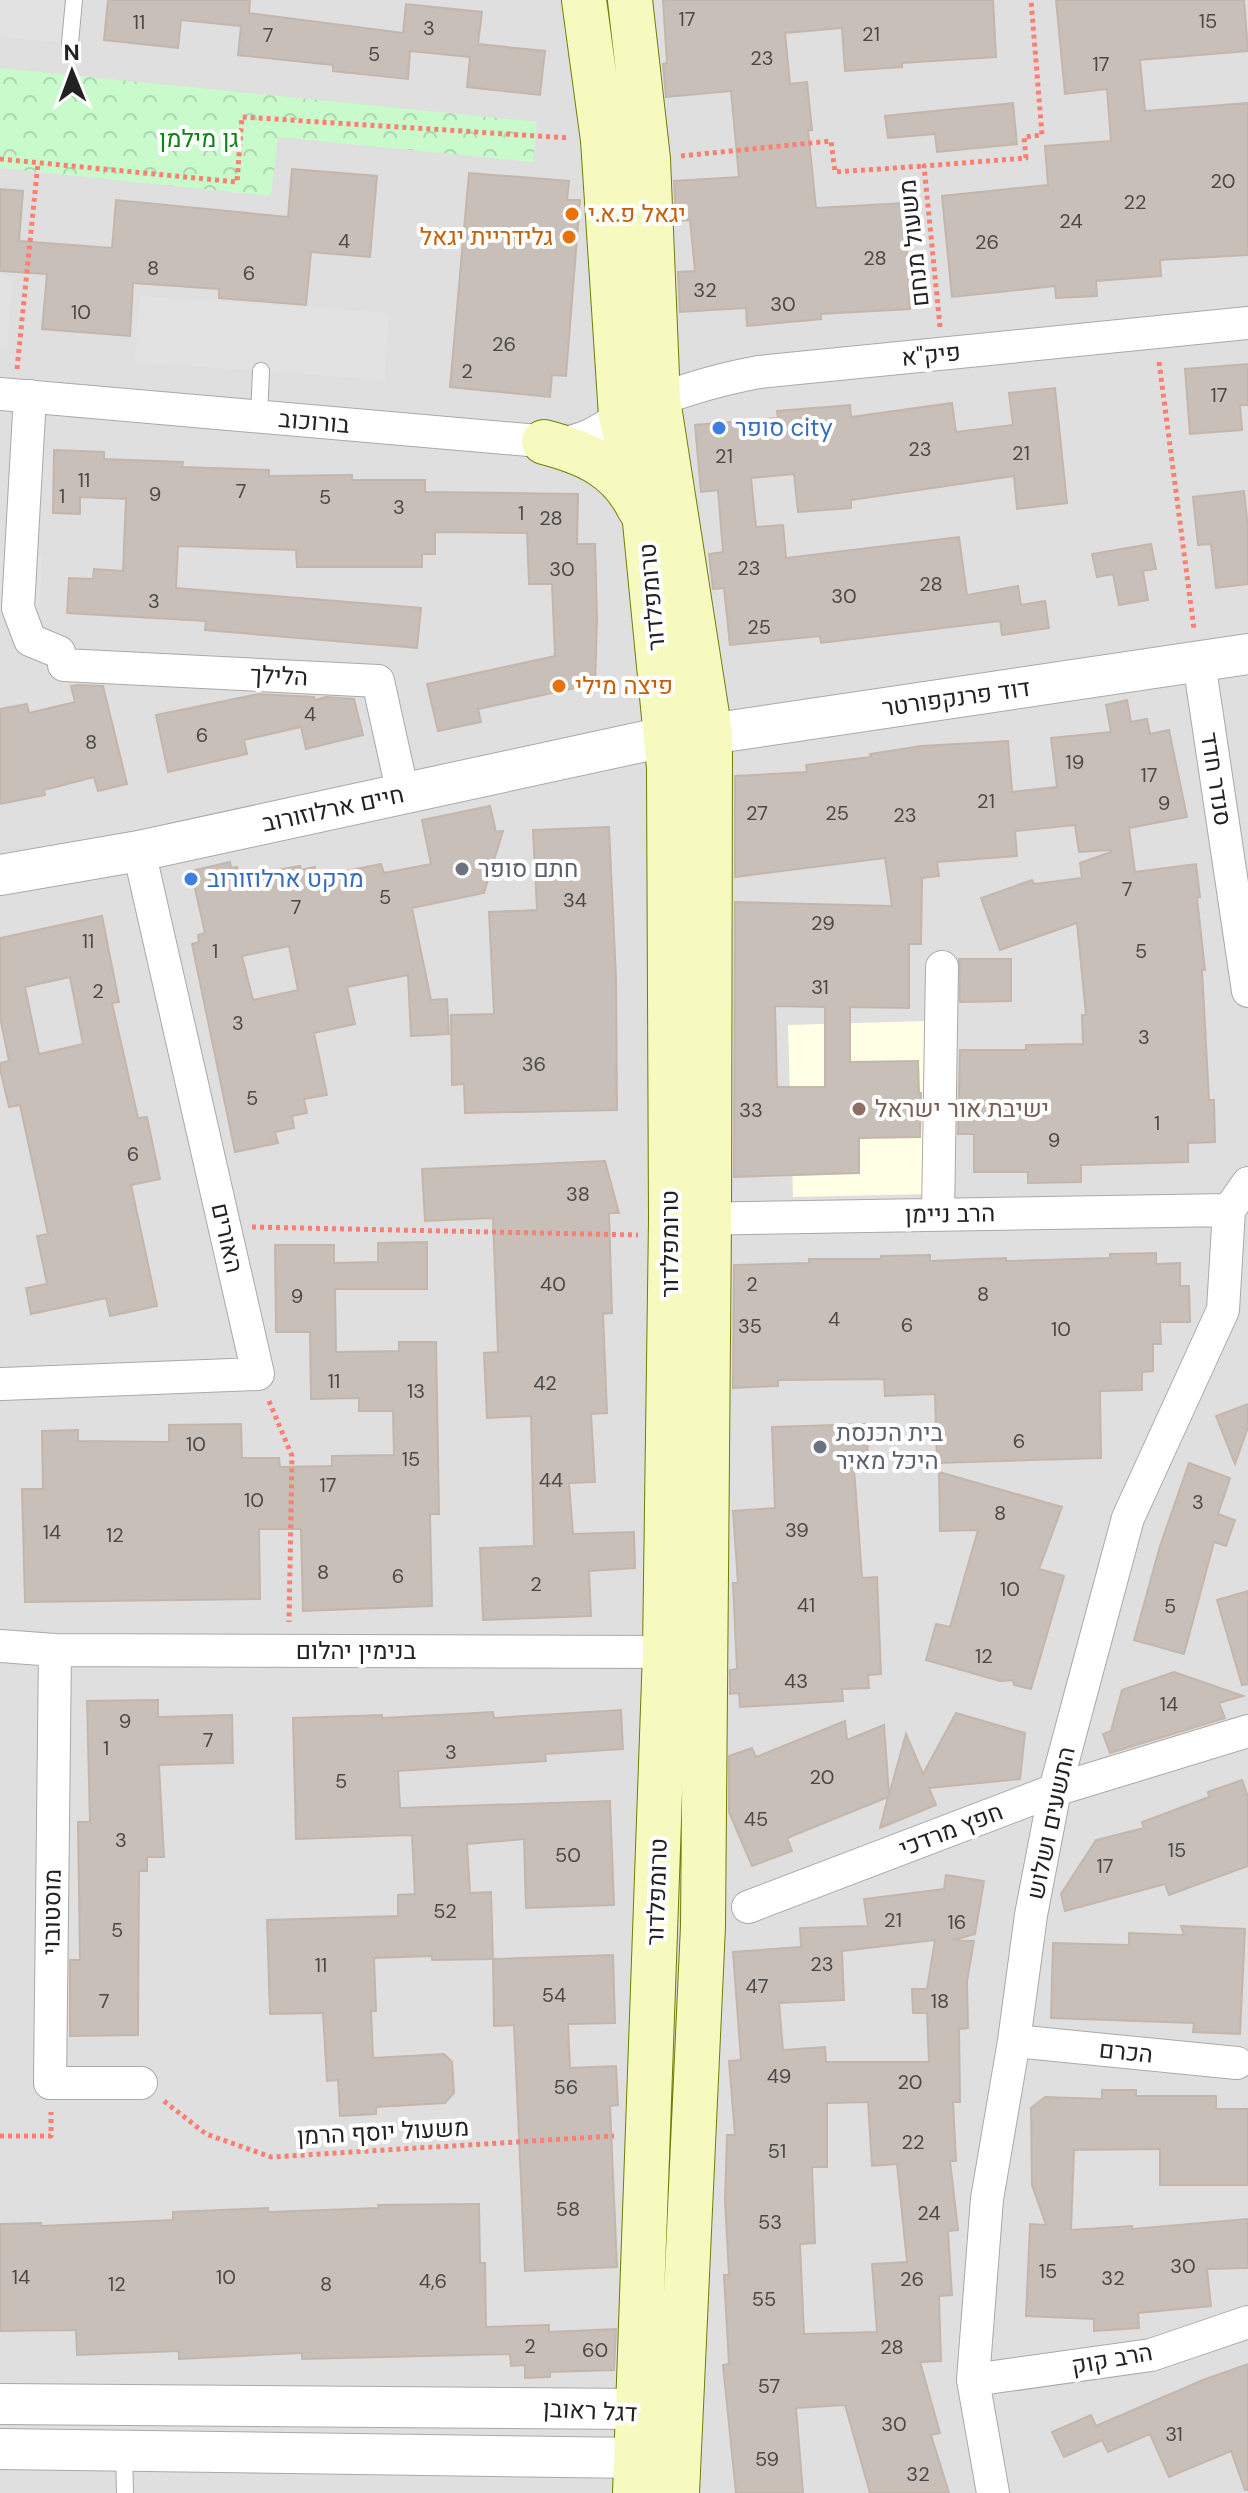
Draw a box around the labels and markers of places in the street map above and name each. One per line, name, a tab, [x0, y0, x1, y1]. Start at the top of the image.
place label: יגאל פ.א.י	[588, 198, 686, 229]
marker: יגאל פ.א.י	[563, 205, 581, 223]
place label: גלידריית יגאל	[420, 221, 553, 252]
marker: גלידריית יגאל	[560, 228, 578, 246]
place label: סופר city	[735, 412, 833, 443]
marker: סופר city	[710, 419, 728, 437]
place label: פיצה מילי	[575, 670, 673, 701]
marker: פיצה מילי	[550, 677, 568, 695]
place label: חתם סופר	[478, 853, 578, 884]
marker: חתם סופר	[453, 860, 471, 878]
place label: מרקט ארלוזורוב	[207, 863, 364, 894]
marker: מרקט ארלוזורוב	[182, 870, 200, 888]
place label: ישיבת אור ישראל	[875, 1093, 1049, 1124]
marker: ישיבת אור ישראל	[850, 1100, 868, 1118]
place label: בית הכנסת היכל מאיר	[836, 1417, 944, 1476]
marker: בית הכנסת היכל מאיר	[811, 1438, 829, 1456]

